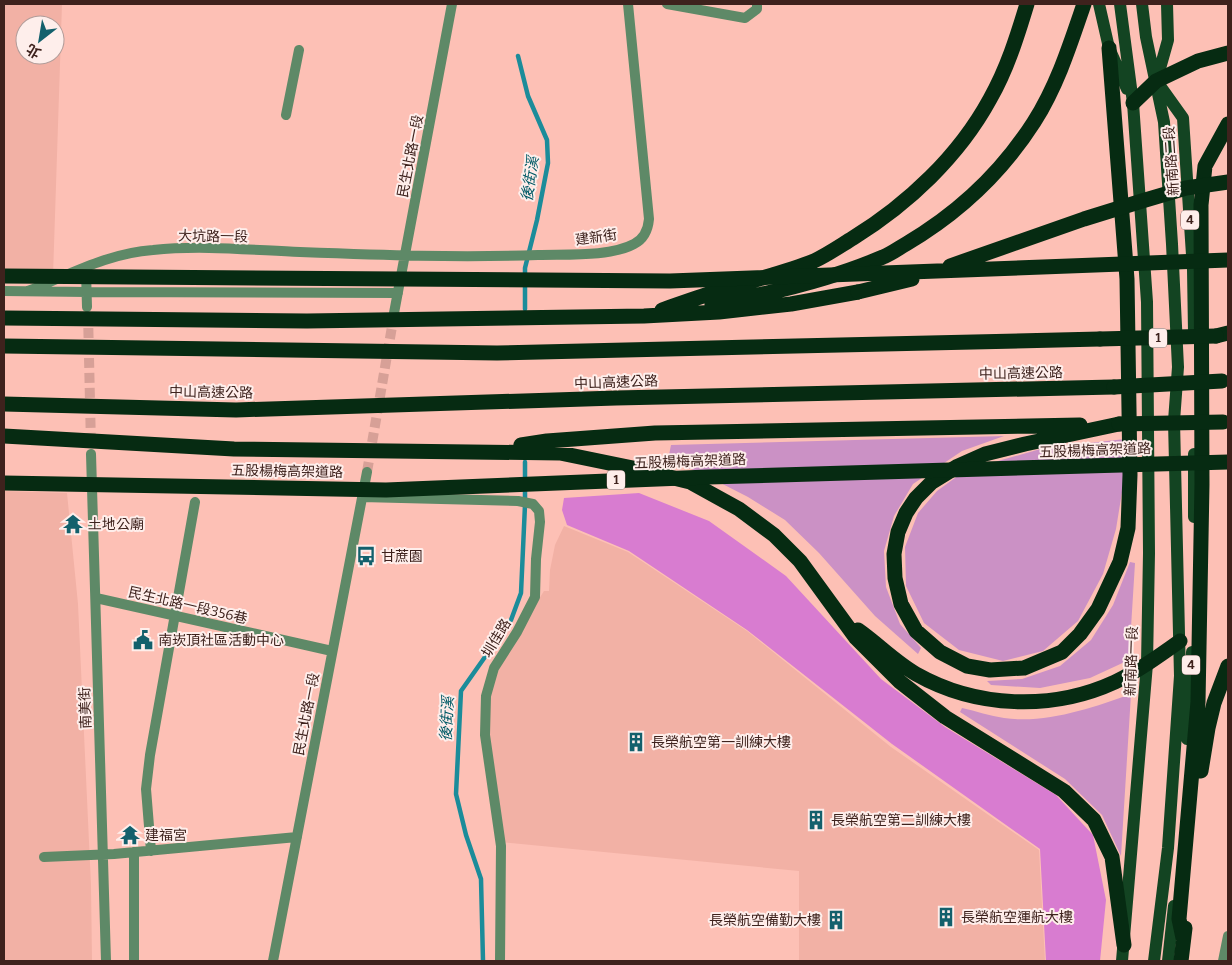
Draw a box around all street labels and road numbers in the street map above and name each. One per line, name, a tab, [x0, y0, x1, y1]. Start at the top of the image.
street label: 民生北路一段	[394, 113, 427, 199]
street label: 新南路二段	[1161, 125, 1182, 196]
road number: 4	[1181, 210, 1199, 230]
street label: 建新街	[574, 226, 618, 249]
street label: 大坑路一段	[178, 227, 248, 246]
road number: 1	[1149, 328, 1167, 348]
street label: 中山高速公路	[979, 364, 1063, 383]
street label: 中山高速公路	[574, 373, 658, 392]
street label: 中山高速公路	[169, 383, 253, 402]
street label: 五股楊梅高架道路	[1039, 440, 1151, 461]
street label: 五股楊梅高架道路	[634, 451, 746, 472]
street label: 五股楊梅高架道路	[231, 462, 343, 481]
road number: 1	[607, 470, 625, 490]
street label: 民生北路一段356巷	[127, 584, 249, 627]
street label: 圳佳路	[478, 616, 515, 661]
street label: 新南路一段	[1122, 626, 1141, 696]
road number: 4	[1182, 656, 1200, 674]
street label: 民生北路一段	[290, 671, 323, 757]
street label: 南美街	[76, 687, 95, 729]

